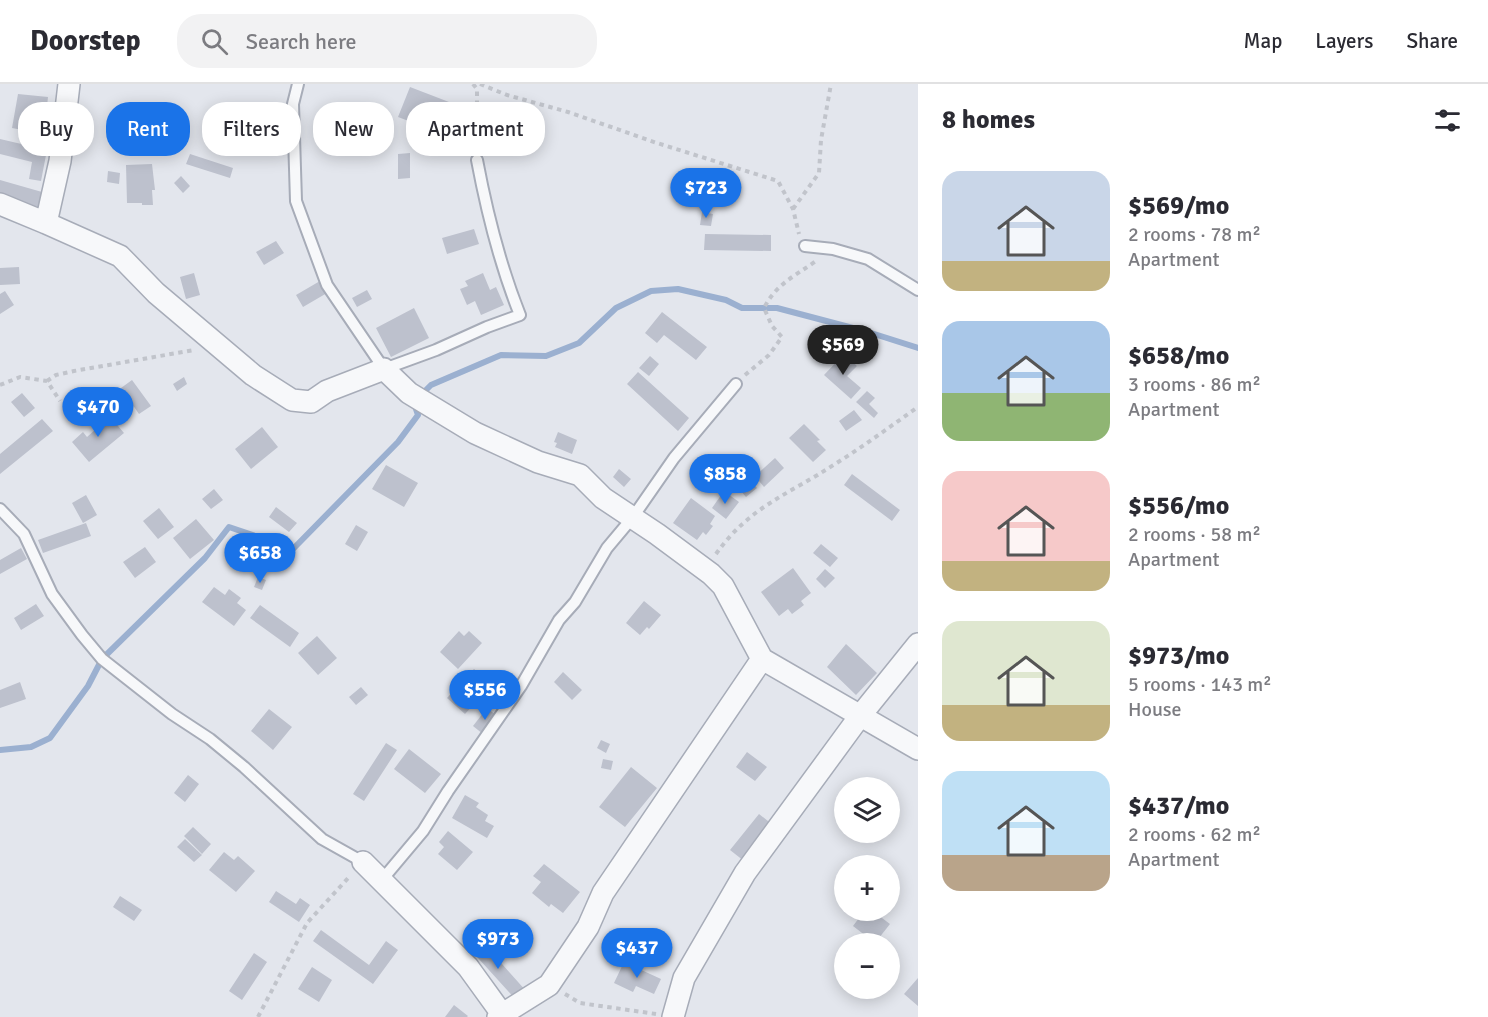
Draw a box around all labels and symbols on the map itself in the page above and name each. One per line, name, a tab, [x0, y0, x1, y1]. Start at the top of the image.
pin: $723	[670, 168, 742, 219]
pin: $569	[807, 325, 879, 376]
pin: $470	[62, 387, 134, 438]
pin: $858	[689, 454, 761, 505]
pin: $658	[224, 533, 296, 584]
pin: $556	[449, 670, 521, 721]
pin: $973	[462, 919, 534, 970]
pin: $437	[601, 928, 673, 979]

